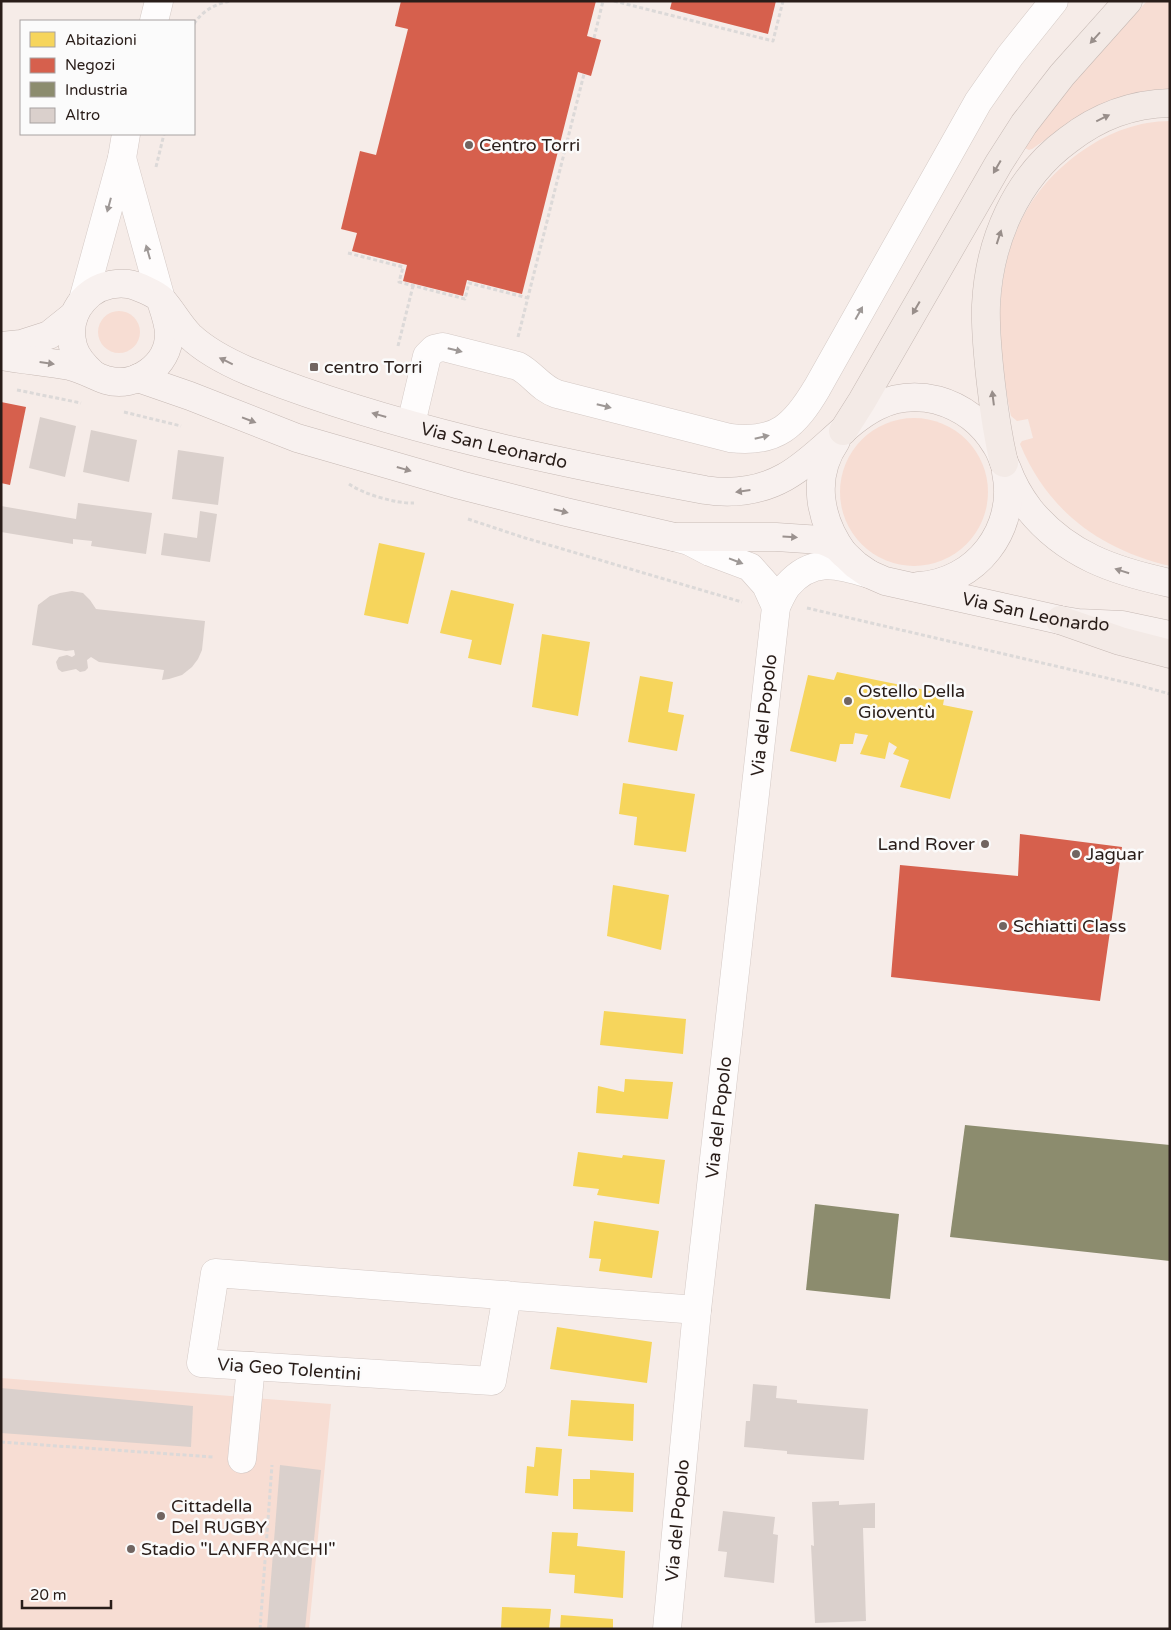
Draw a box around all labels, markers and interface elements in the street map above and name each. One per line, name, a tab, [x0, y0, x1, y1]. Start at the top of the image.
legend	[20, 20, 195, 135]
text: Abitazioni	[65, 31, 137, 49]
one-way arrow	[1089, 31, 1101, 43]
text: Negozi	[65, 56, 115, 74]
text: Industria	[65, 81, 128, 99]
text: Altro	[65, 106, 100, 124]
one-way arrow	[1096, 114, 1110, 122]
place label: Centro Torri	[479, 134, 580, 156]
marker: Centro Torri	[463, 139, 475, 151]
one-way arrow	[993, 160, 1002, 173]
one-way arrow	[105, 197, 113, 212]
one-way arrow	[996, 230, 1004, 245]
one-way arrow	[144, 245, 152, 260]
one-way arrow	[912, 301, 921, 314]
one-way arrow	[855, 306, 863, 320]
one-way arrow	[447, 346, 462, 354]
place label: centro Torri	[324, 356, 423, 378]
one-way arrow	[219, 357, 233, 365]
one-way arrow	[40, 359, 56, 367]
marker: centro Torri	[308, 361, 320, 373]
one-way arrow	[989, 390, 997, 406]
one-way arrow	[596, 402, 611, 410]
one-way arrow	[372, 411, 387, 419]
one-way arrow	[242, 416, 257, 424]
street label: Via San Leonardo	[418, 417, 569, 473]
one-way arrow	[755, 433, 770, 441]
one-way arrow	[396, 465, 412, 473]
one-way arrow	[735, 487, 751, 495]
one-way arrow	[553, 507, 568, 515]
one-way arrow	[783, 534, 799, 542]
one-way arrow	[729, 557, 744, 565]
one-way arrow	[1115, 567, 1130, 575]
street label: Via San Leonardo	[960, 587, 1110, 635]
street label: Via del Popolo	[746, 653, 782, 777]
place label: Ostello Della Gioventù	[858, 680, 965, 723]
marker: Ostello Della Gioventù	[842, 695, 854, 707]
place label: Land Rover	[877, 833, 975, 855]
marker: Land Rover	[979, 838, 991, 850]
place label: Jaguar	[1086, 843, 1144, 865]
marker: Jaguar	[1070, 848, 1082, 860]
place label: Schiatti Class	[1013, 915, 1126, 937]
marker: Schiatti Class	[997, 920, 1009, 932]
street label: Via del Popolo	[701, 1055, 736, 1180]
street label: Via Geo Tolentini	[216, 1353, 362, 1385]
street label: Via del Popolo	[661, 1458, 694, 1583]
place label: Cittadella Del RUGBY	[171, 1495, 268, 1538]
marker: Cittadella Del RUGBY	[155, 1510, 167, 1522]
place label: Stadio "LANFRANCHI"	[141, 1538, 336, 1560]
marker: Stadio "LANFRANCHI"	[125, 1543, 137, 1555]
scale bar	[22, 1578, 111, 1610]
text: 20 m	[30, 1586, 67, 1604]

